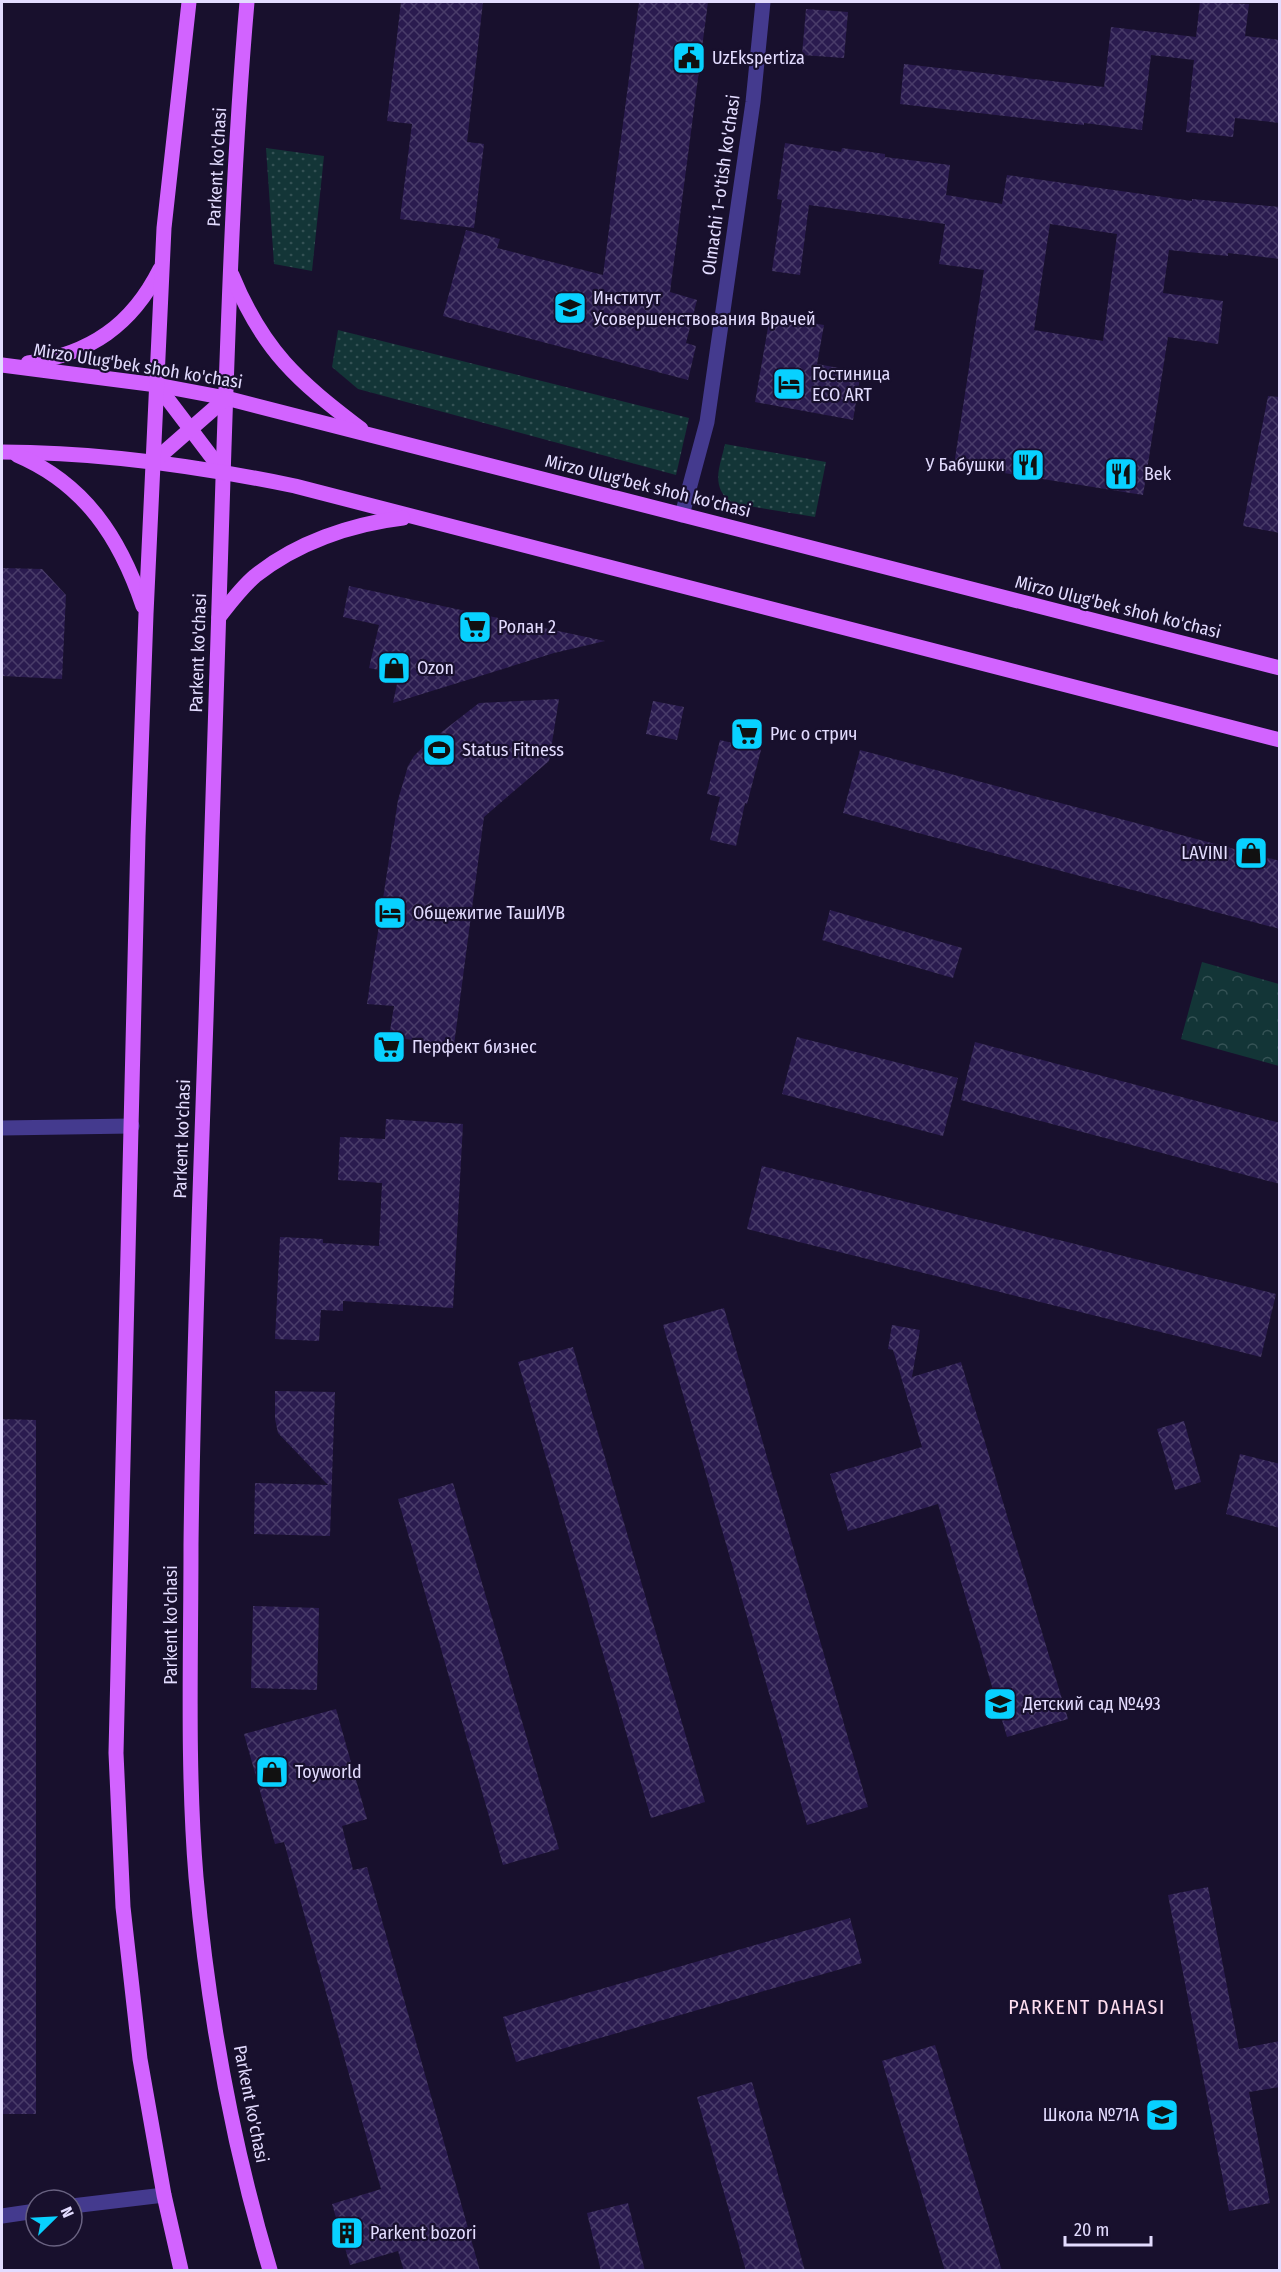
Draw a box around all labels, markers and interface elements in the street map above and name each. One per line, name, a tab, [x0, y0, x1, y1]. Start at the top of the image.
public building icon: UzEkspertiza	[671, 40, 707, 76]
place label: UzEkspertiza	[712, 47, 805, 69]
street label: Olmachi 1-o'tish ko'chasi	[697, 93, 745, 277]
street label: Parkent ko'chasi	[203, 107, 231, 227]
place label: Институт Усовершенствования Врачей	[592, 287, 816, 330]
school or university icon: Институт Усовершенствования Врачей	[552, 290, 588, 326]
street label: Mirzo Ulug'bek shoh ko'chasi	[32, 339, 244, 393]
place label: Гостиница ECO ART	[812, 363, 890, 406]
hotel icon: Гостиница ECO ART	[771, 366, 807, 402]
restaurant icon: У Бабушки	[1010, 447, 1046, 483]
street label: Mirzo Ulug'bek shoh ko'chasi	[543, 450, 753, 522]
place label: У Бабушки	[924, 454, 1005, 476]
restaurant icon: Bek	[1103, 456, 1139, 492]
place label: Bek	[1144, 463, 1172, 485]
street label: Mirzo Ulug'bek shoh ko'chasi	[1013, 571, 1223, 643]
street label: Parkent ko'chasi	[185, 593, 211, 713]
supermarket icon: Ролан 2	[457, 609, 493, 645]
place label: Ролан 2	[498, 616, 556, 638]
shop icon: Ozon	[376, 650, 412, 686]
place label: Ozon	[417, 657, 454, 679]
supermarket icon: Рис о стрич	[729, 716, 765, 752]
place label: Рис о стрич	[770, 723, 858, 745]
sports icon: Status Fitness	[421, 732, 457, 768]
place label: Status Fitness	[462, 739, 564, 761]
shop icon: LAVINI	[1233, 835, 1269, 871]
place label: LAVINI	[1181, 842, 1228, 864]
hotel icon: Общежитие ТашИУВ	[372, 895, 408, 931]
place label: Общежитие ТашИУВ	[413, 902, 565, 924]
supermarket icon: Перфект бизнес	[371, 1029, 407, 1065]
place label: Перфект бизнес	[412, 1036, 537, 1058]
street label: Parkent ko'chasi	[169, 1079, 195, 1199]
street label: Parkent ko'chasi	[160, 1565, 182, 1685]
school or university icon: Детский сад №493	[982, 1686, 1018, 1722]
place label: Детский сад №493	[1022, 1693, 1161, 1715]
shop icon: Toyworld	[254, 1754, 290, 1790]
place label: Toyworld	[295, 1761, 362, 1783]
district label: PARKENT DAHASI	[1008, 1995, 1166, 2019]
street label: Parkent ko'chasi	[229, 2043, 273, 2165]
school or university icon: Школа №71А	[1144, 2097, 1180, 2133]
place label: Школа №71А	[1043, 2104, 1140, 2126]
north arrow	[24, 2188, 84, 2248]
text: N	[57, 2204, 78, 2220]
scale bar	[1065, 2209, 1150, 2247]
building icon: Parkent bozori	[329, 2215, 365, 2251]
text: 20 m	[1074, 2219, 1109, 2241]
place label: Parkent bozori	[370, 2222, 477, 2244]

